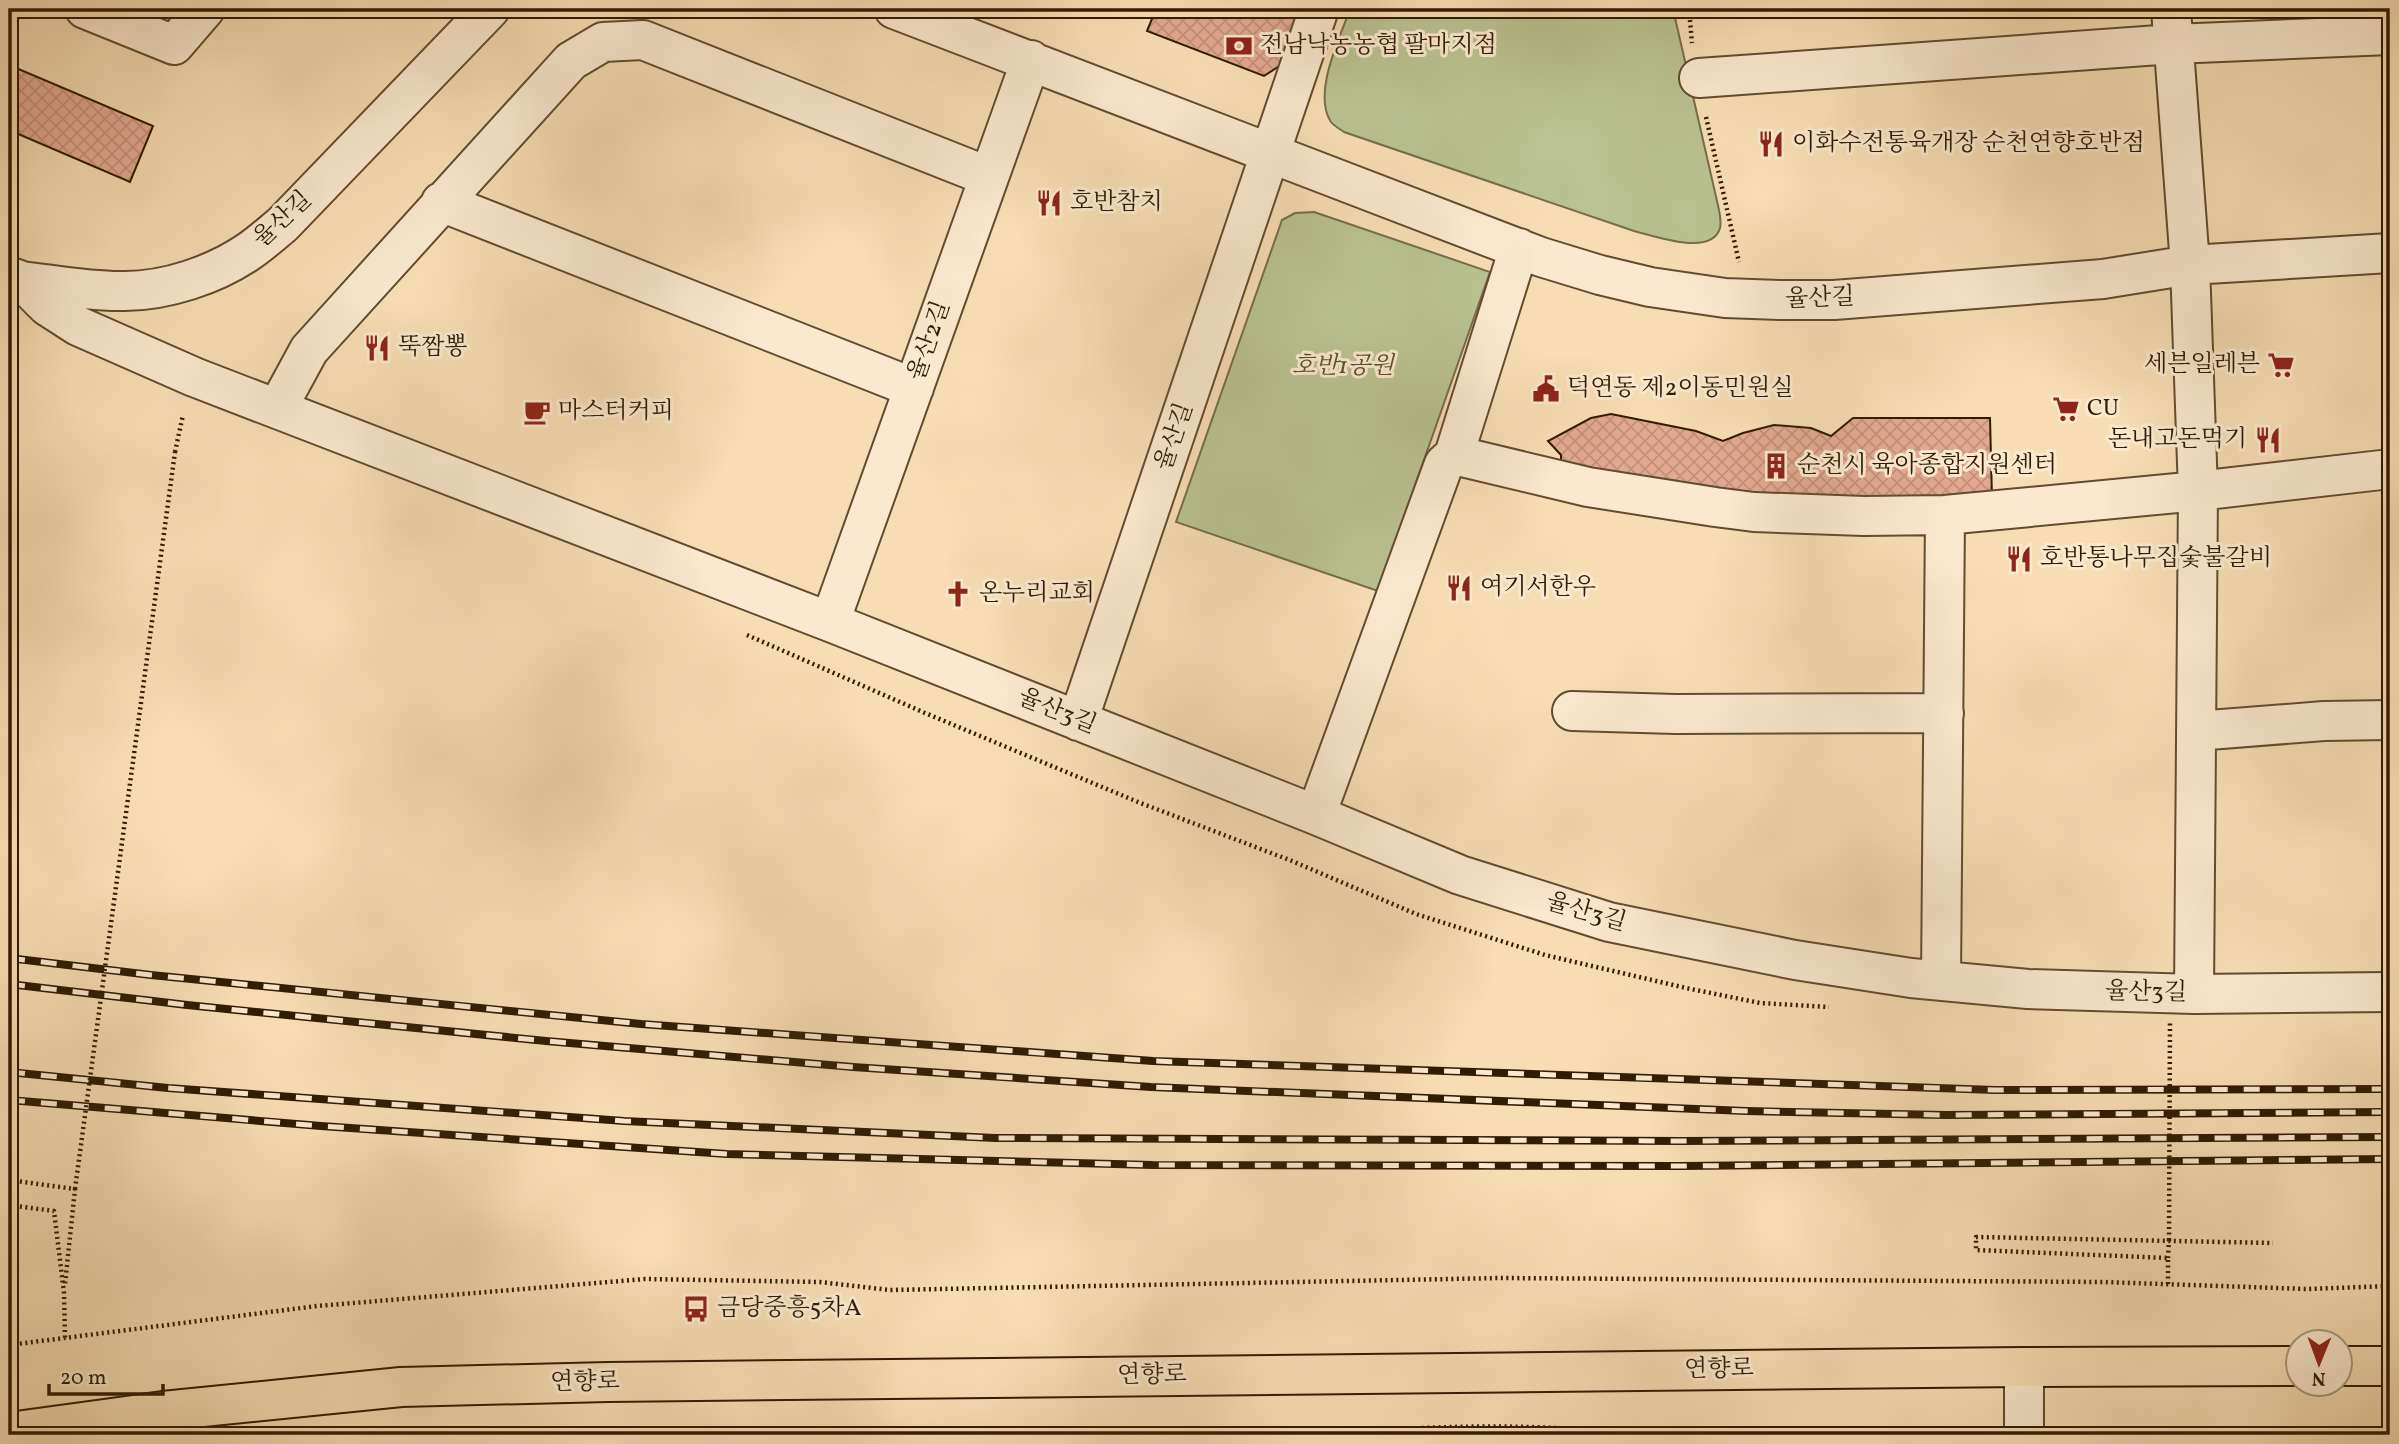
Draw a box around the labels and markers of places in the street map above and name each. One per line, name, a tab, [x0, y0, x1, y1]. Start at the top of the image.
place label: 전남낙농농협 팔마지점	[1260, 29, 1497, 63]
bank icon: 전남낙농농협 팔마지점	[1224, 31, 1254, 61]
place label: 이화수전통육개장 순천연향호반점	[1792, 127, 2145, 161]
restaurant icon: 이화수전통육개장 순천연향호반점	[1756, 129, 1786, 159]
place label: 호반참치	[1070, 186, 1163, 220]
restaurant icon: 호반참치	[1034, 188, 1064, 218]
place label: 뚝짬뽕	[398, 331, 468, 365]
restaurant icon: 뚝짬뽕	[362, 333, 392, 363]
place label: 세븐일레븐	[2144, 348, 2260, 382]
supermarket icon: 세븐일레븐	[2266, 350, 2296, 380]
place label: 덕연동 제2이동민원실	[1567, 372, 1793, 406]
public building icon: 덕연동 제2이동민원실	[1531, 374, 1561, 404]
place label: CU	[2087, 392, 2119, 426]
supermarket icon: CU	[2051, 394, 2081, 424]
place label: 마스터커피	[558, 395, 674, 429]
cafe icon: 마스터커피	[522, 397, 552, 427]
place label: 돈내고돈먹기	[2108, 423, 2247, 457]
restaurant icon: 돈내고돈먹기	[2253, 425, 2283, 455]
place label: 순천시 육아종합지원센터	[1797, 449, 2057, 483]
building icon: 순천시 육아종합지원센터	[1761, 451, 1791, 481]
place label: 호반통나무집숯불갈비	[2040, 542, 2272, 576]
restaurant icon: 호반통나무집숯불갈비	[2004, 544, 2034, 574]
place label: 여기서한우	[1480, 571, 1596, 605]
restaurant icon: 여기서한우	[1444, 573, 1474, 603]
place label: 온누리교회	[979, 577, 1095, 611]
church icon: 온누리교회	[943, 579, 973, 609]
place label: 금당중흥5차A	[717, 1292, 861, 1326]
bus stop icon: 금당중흥5차A	[681, 1294, 711, 1324]

